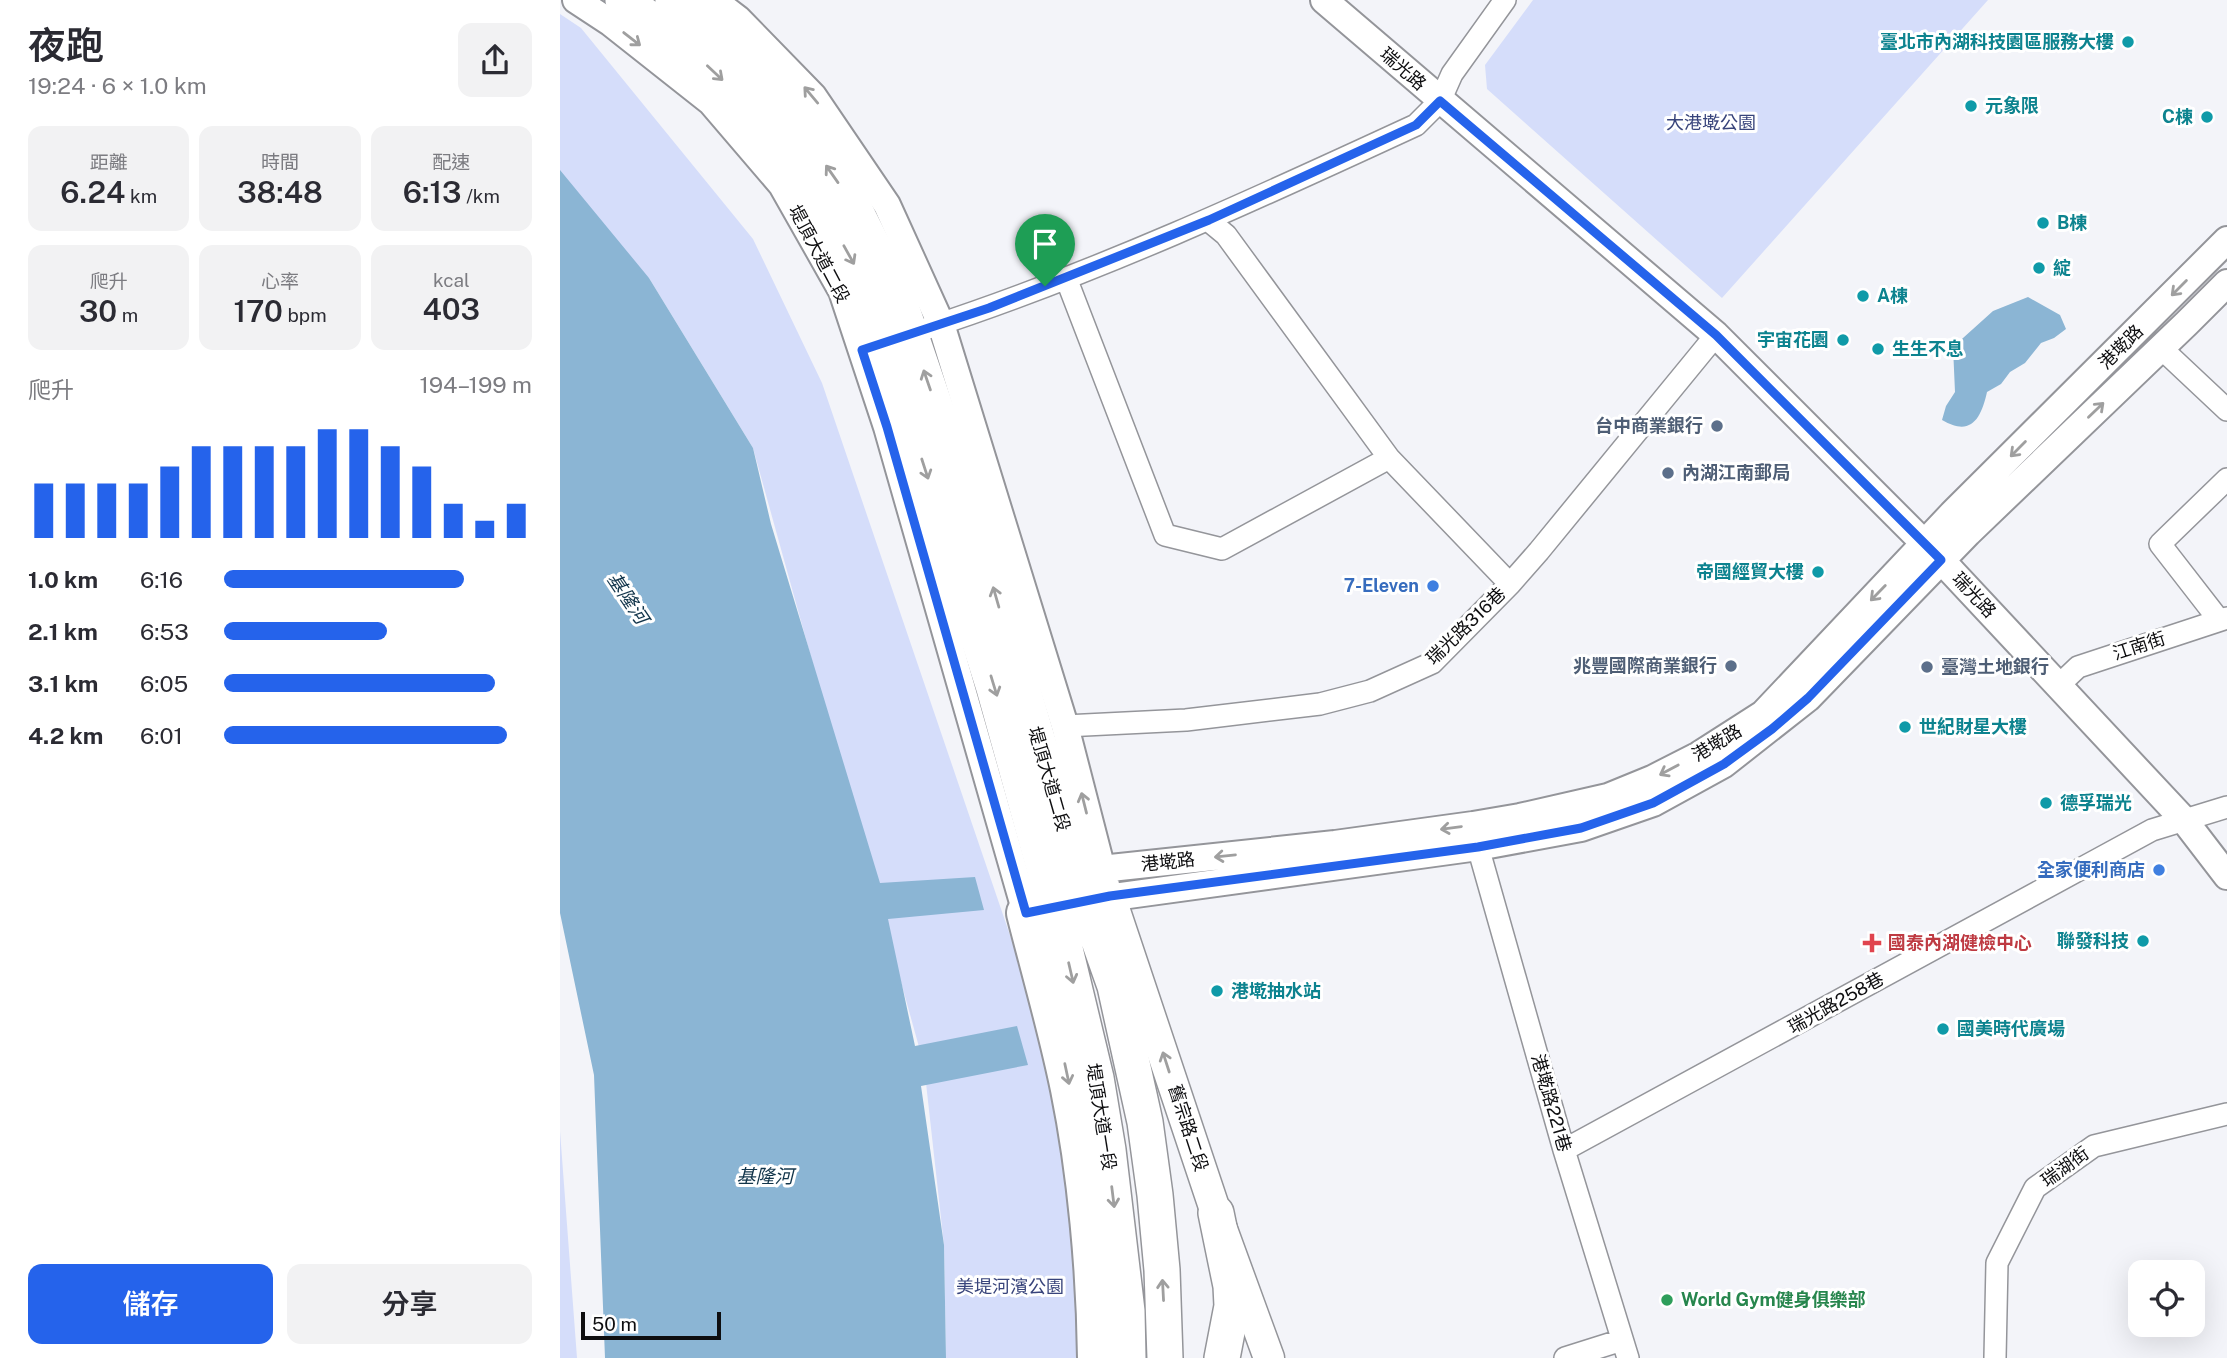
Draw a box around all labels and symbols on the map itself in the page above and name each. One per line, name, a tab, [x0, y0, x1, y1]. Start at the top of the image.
place label: 臺北市內湖科技園區服務大樓	[1880, 31, 2114, 52]
one-way arrow	[622, 32, 640, 47]
marker: 臺北市內湖科技園區服務大樓	[2120, 34, 2136, 50]
street label: 瑞光路	[1376, 43, 1431, 94]
one-way arrow	[706, 64, 723, 81]
one-way arrow	[803, 87, 819, 105]
place label: 元象限	[1985, 95, 2039, 116]
marker: 元象限	[1963, 98, 1979, 114]
place label: C棟	[2162, 106, 2193, 127]
marker: C棟	[2199, 109, 2215, 125]
park label: 大港墘公園	[1666, 112, 1756, 133]
one-way arrow	[825, 165, 839, 184]
street label: 堤頂大道二段	[785, 201, 854, 306]
place label: B棟	[2057, 212, 2087, 233]
pin	[1015, 214, 1075, 286]
marker: B棟	[2035, 215, 2051, 231]
one-way arrow	[843, 244, 856, 265]
place label: 綻	[2053, 257, 2071, 278]
marker: 綻	[2031, 260, 2047, 276]
one-way arrow	[2170, 280, 2187, 297]
place label: A棟	[1877, 285, 1908, 306]
marker: A棟	[1855, 288, 1871, 304]
street label: 港墘路	[2094, 320, 2147, 373]
place label: 宇宙花園	[1757, 329, 1829, 350]
marker: 宇宙花園	[1835, 332, 1851, 348]
place label: 生生不息	[1892, 338, 1964, 359]
marker: 生生不息	[1870, 341, 1886, 357]
one-way arrow	[920, 370, 932, 392]
one-way arrow	[2087, 402, 2104, 419]
place label: 台中商業銀行	[1595, 415, 1703, 436]
marker: 台中商業銀行	[1709, 418, 1725, 434]
one-way arrow	[2009, 440, 2026, 457]
one-way arrow	[920, 457, 932, 479]
place label: 內湖江南郵局	[1682, 462, 1790, 483]
marker: 內湖江南郵局	[1660, 465, 1676, 481]
place label: 帝國經貿大樓	[1696, 561, 1804, 582]
marker: 帝國經貿大樓	[1810, 564, 1826, 580]
water label: 基隆河	[603, 568, 655, 631]
street label: 瑞光路	[1948, 568, 2000, 622]
place label: 7-Eleven	[1344, 575, 1419, 596]
marker: 7-Eleven	[1425, 578, 1441, 594]
street label: 瑞光路316巷	[1422, 583, 1510, 669]
one-way arrow	[1870, 584, 1887, 601]
one-way arrow	[988, 586, 1001, 608]
street label: 江南街	[2110, 627, 2168, 664]
place label: 兆豐國際商業銀行	[1573, 655, 1717, 676]
place label: 臺灣土地銀行	[1941, 656, 2049, 677]
marker: 兆豐國際商業銀行	[1723, 658, 1739, 674]
marker: 臺灣土地銀行	[1919, 659, 1935, 675]
one-way arrow	[988, 674, 1001, 696]
place label: 世紀財星大樓	[1919, 716, 2027, 737]
marker: 世紀財星大樓	[1897, 719, 1913, 735]
street label: 港墘路	[1688, 720, 1745, 765]
street label: 堤頂大道二段	[1025, 724, 1074, 834]
one-way arrow	[1659, 764, 1680, 777]
one-way arrow	[1077, 792, 1091, 815]
place label: 德孚瑞光	[2060, 792, 2132, 813]
marker: 德孚瑞光	[2038, 795, 2054, 811]
one-way arrow	[1440, 822, 1462, 835]
street label: 港墘路	[1140, 848, 1196, 875]
one-way arrow	[1214, 850, 1237, 863]
place label: 全家便利商店	[2037, 859, 2145, 880]
marker: 全家便利商店	[2151, 862, 2167, 878]
place label: 聯發科技	[2057, 930, 2129, 951]
place label: 國泰內湖健檢中心	[1888, 932, 2032, 953]
marker: 國泰內湖健檢中心	[1862, 933, 1882, 953]
marker: 聯發科技	[2135, 933, 2151, 949]
one-way arrow	[1065, 961, 1078, 984]
street label: 瑞光路258巷	[1784, 968, 1887, 1037]
place label: 港墘抽水站	[1231, 980, 1321, 1001]
marker: 港墘抽水站	[1209, 983, 1225, 999]
place label: 國美時代廣場	[1957, 1018, 2065, 1039]
marker: 國美時代廣場	[1935, 1021, 1951, 1037]
one-way arrow	[1159, 1052, 1171, 1074]
street label: 港墘路221巷	[1527, 1052, 1575, 1154]
street label: 堤頂大道一段	[1083, 1062, 1120, 1172]
one-way arrow	[1061, 1063, 1074, 1085]
street label: 舊宗路二段	[1165, 1082, 1212, 1174]
street label: 瑞湖街	[2037, 1142, 2093, 1191]
water label: 基隆河	[736, 1165, 797, 1187]
one-way arrow	[1107, 1185, 1120, 1207]
park label: 美堤河濱公園	[956, 1276, 1064, 1297]
one-way arrow	[1156, 1279, 1169, 1302]
place label: World Gym健身俱樂部	[1681, 1289, 1866, 1310]
marker: World Gym健身俱樂部	[1659, 1292, 1675, 1308]
scale bar	[581, 1309, 721, 1341]

